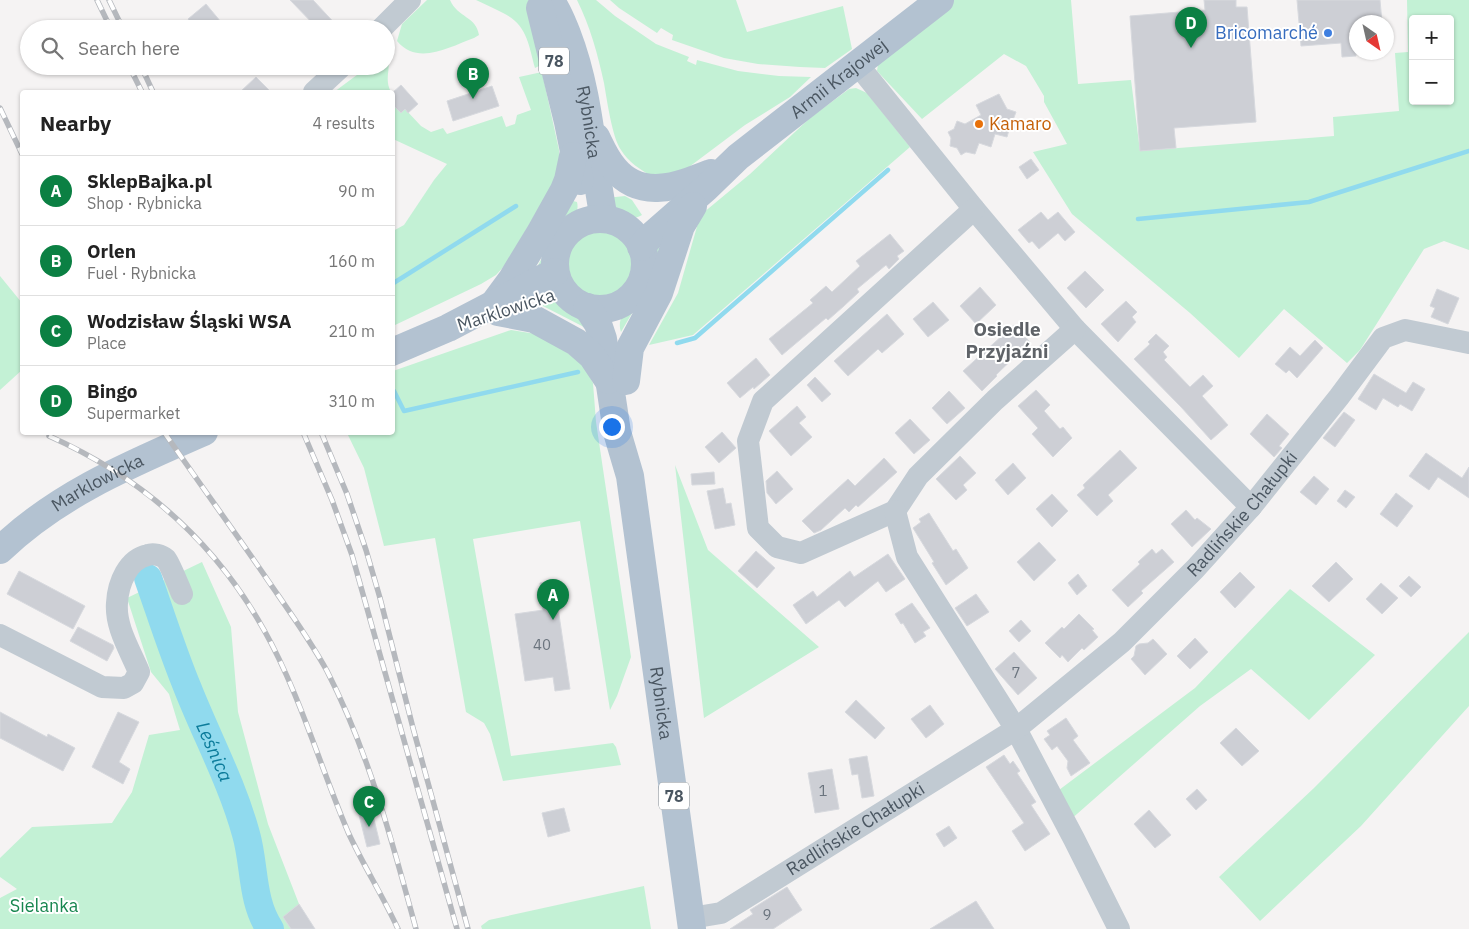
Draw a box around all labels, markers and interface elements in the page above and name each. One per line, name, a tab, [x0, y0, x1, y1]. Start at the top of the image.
pin: D	[1175, 7, 1207, 48]
north arrow	[1349, 15, 1394, 60]
map controls	[1409, 15, 1454, 105]
button: +	[1409, 15, 1454, 60]
search box	[20, 20, 395, 75]
place label: Bricomarché	[1215, 21, 1318, 44]
marker: Bricomarché	[1322, 27, 1334, 39]
street label: Armii Krajowej	[785, 33, 892, 123]
icon: search	[38, 34, 66, 62]
text: Search here	[78, 36, 180, 60]
road number: 78	[539, 48, 569, 74]
pin: B	[457, 58, 489, 99]
button: −	[1409, 60, 1454, 105]
street label: Rybnicka	[572, 83, 606, 160]
text: Nearby	[40, 109, 111, 137]
place label: Kamaro	[989, 112, 1052, 135]
text: 4 results	[312, 113, 375, 133]
marker: Kamaro	[973, 118, 985, 130]
text: SklepBajka.pl	[87, 169, 212, 193]
text: A	[51, 181, 61, 201]
text: 90 m	[338, 181, 375, 201]
text: Shop · Rybnicka	[87, 193, 202, 213]
text: Orlen	[87, 239, 136, 263]
text: B	[51, 251, 61, 271]
text: 160 m	[328, 251, 375, 271]
text: Fuel · Rybnicka	[87, 263, 196, 283]
street label: Marklowicka	[454, 283, 558, 336]
text: Wodzisław Śląski WSA	[87, 309, 292, 333]
district label: Osiedle Przyjaźni	[966, 317, 1048, 363]
text: C	[51, 321, 61, 341]
text: 210 m	[328, 321, 375, 341]
text: Place	[87, 333, 126, 353]
text: Bingo	[87, 379, 138, 403]
text: D	[50, 391, 62, 411]
text: 310 m	[328, 391, 375, 411]
text: Supermarket	[87, 403, 180, 423]
your location	[599, 414, 625, 440]
street label: Radlińskie Chałupki	[1182, 446, 1302, 582]
street label: Marklowicka	[47, 448, 148, 517]
pin: A	[537, 579, 569, 620]
house number: 40	[533, 635, 551, 654]
house number: 7	[1011, 663, 1021, 682]
street label: Rybnicka	[645, 665, 678, 741]
water label: Leśnica	[191, 718, 239, 785]
street label: Radlińskie Chałupki	[782, 777, 929, 880]
house number: 1	[818, 781, 828, 800]
road number: 78	[659, 782, 689, 809]
pin: C	[353, 786, 385, 827]
park label: Sielanka	[10, 894, 79, 917]
house number: 9	[762, 905, 772, 924]

